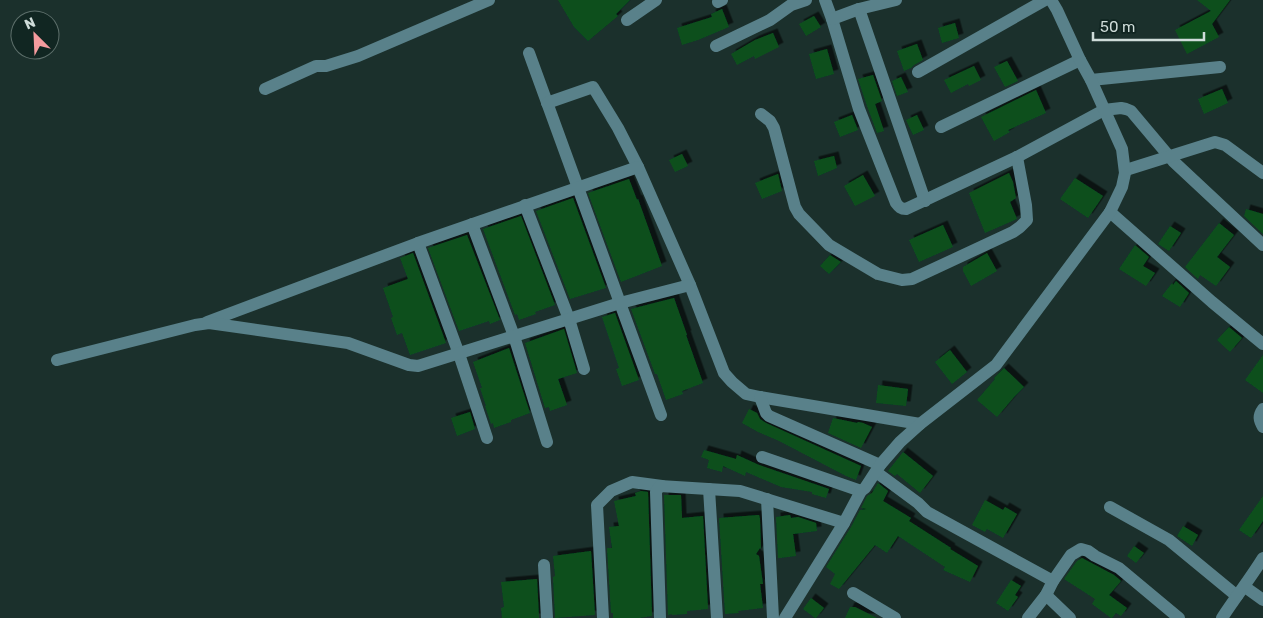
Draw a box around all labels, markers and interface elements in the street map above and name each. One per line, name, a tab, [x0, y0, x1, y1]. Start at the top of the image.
north arrow	[10, 10, 60, 60]
scale bar	[1093, 10, 1204, 42]
text: N	[22, 14, 38, 33]
text: 50 m	[1100, 18, 1135, 36]

